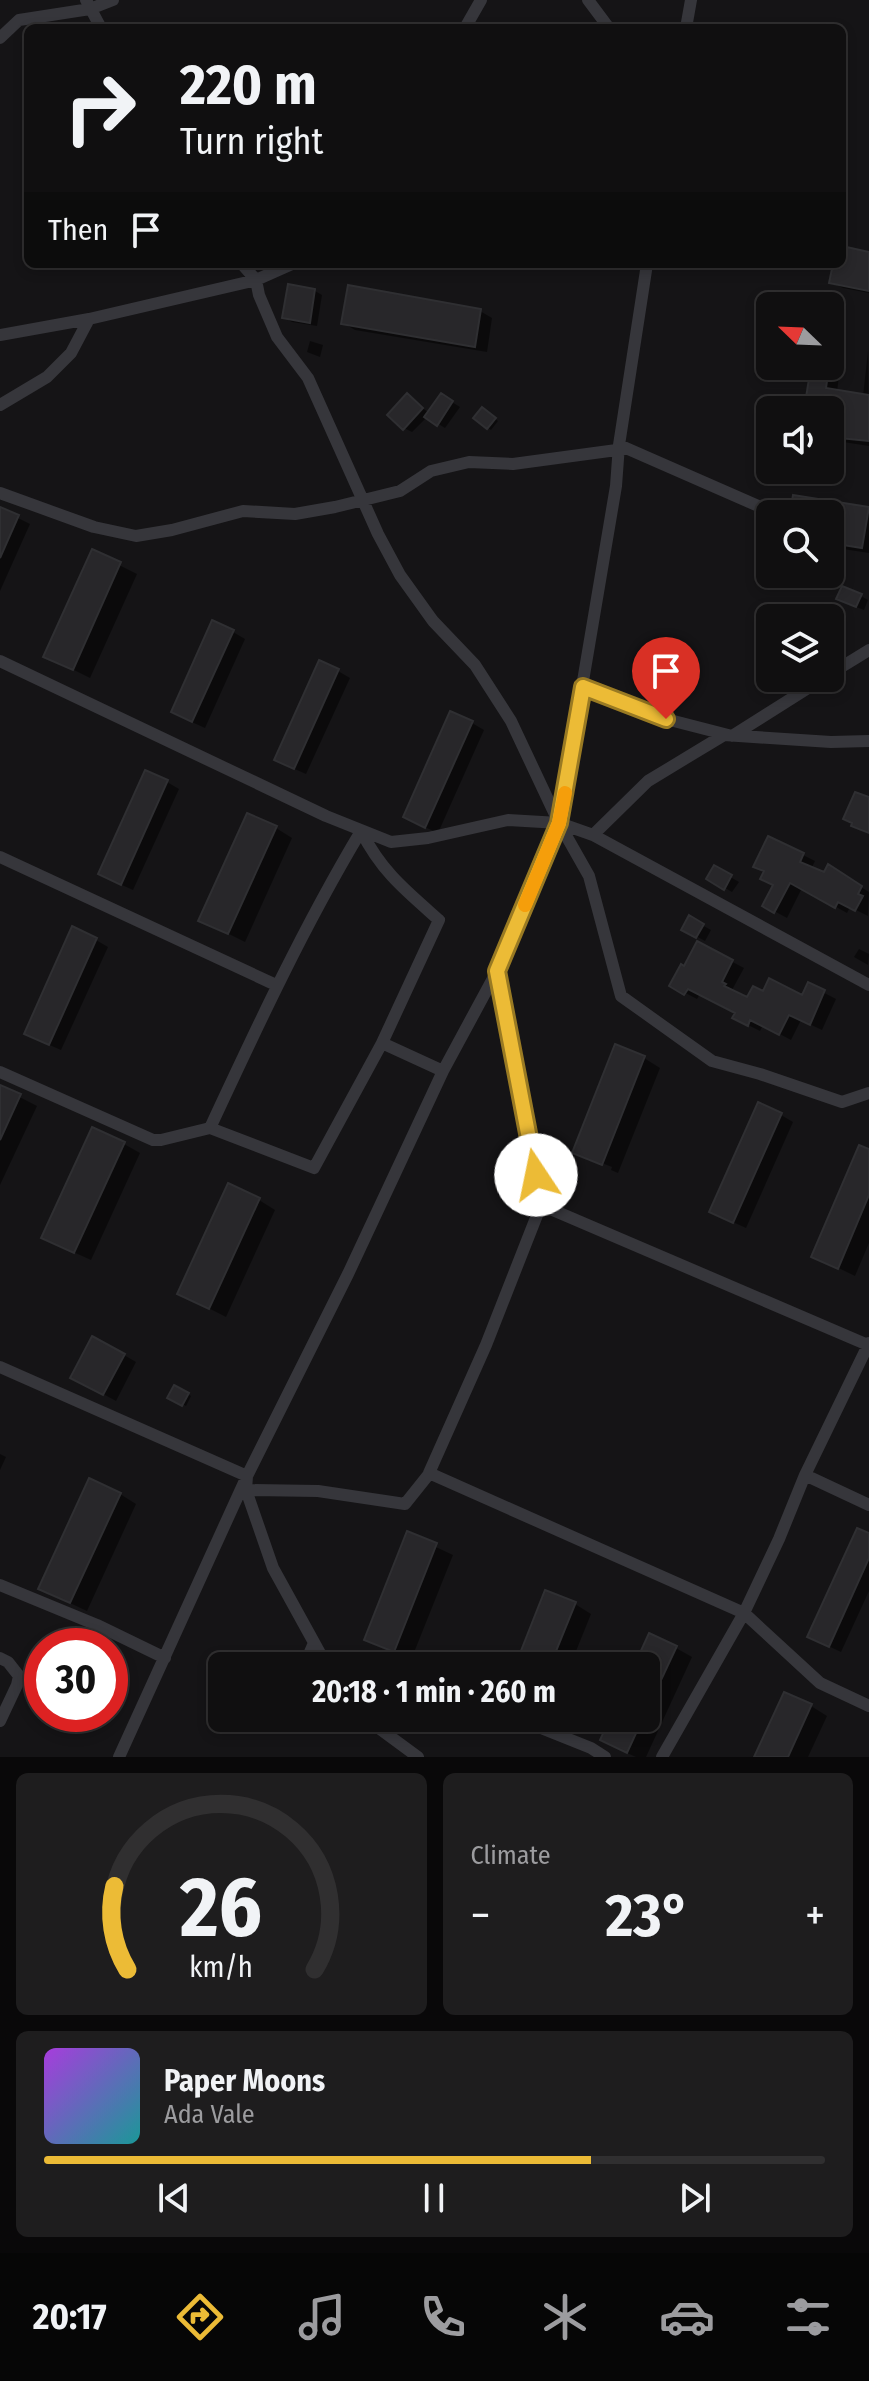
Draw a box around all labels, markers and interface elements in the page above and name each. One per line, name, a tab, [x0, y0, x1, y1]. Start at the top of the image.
text: 220 m	[180, 52, 317, 119]
icon: right	[48, 56, 152, 160]
text: Turn right	[180, 120, 323, 164]
icon: arrive	[124, 208, 168, 252]
text: Then	[48, 212, 108, 248]
north arrow	[756, 292, 844, 380]
map controls	[756, 292, 844, 692]
button: sound	[756, 396, 844, 484]
button: search	[756, 500, 844, 588]
button: layers	[756, 604, 844, 692]
pin	[632, 637, 700, 719]
icon: arrive	[644, 649, 688, 693]
position arrow	[494, 1133, 578, 1217]
speed limit sign: 30	[24, 1628, 128, 1732]
text: 20:18 · 1 min · 260 m	[312, 1674, 556, 1710]
text: Climate	[471, 1840, 551, 1871]
text: 26	[179, 1858, 262, 1958]
text: 23°	[606, 1880, 690, 1952]
text: −	[471, 1889, 490, 1942]
text: +	[805, 1889, 825, 1942]
text: km/h	[189, 1950, 253, 1985]
text: Paper Moons	[164, 2063, 325, 2099]
text: Ada Vale	[164, 2099, 255, 2130]
icon: previous	[152, 2176, 196, 2220]
icon: pause	[412, 2176, 456, 2220]
icon: next	[673, 2176, 717, 2220]
icon: directions	[172, 2289, 228, 2345]
icon: music	[294, 2289, 350, 2345]
icon: phone	[415, 2289, 471, 2345]
icon: climate	[537, 2289, 593, 2345]
icon: car	[659, 2289, 715, 2345]
icon: filters	[780, 2289, 836, 2345]
text: 20:17	[33, 2295, 107, 2339]

